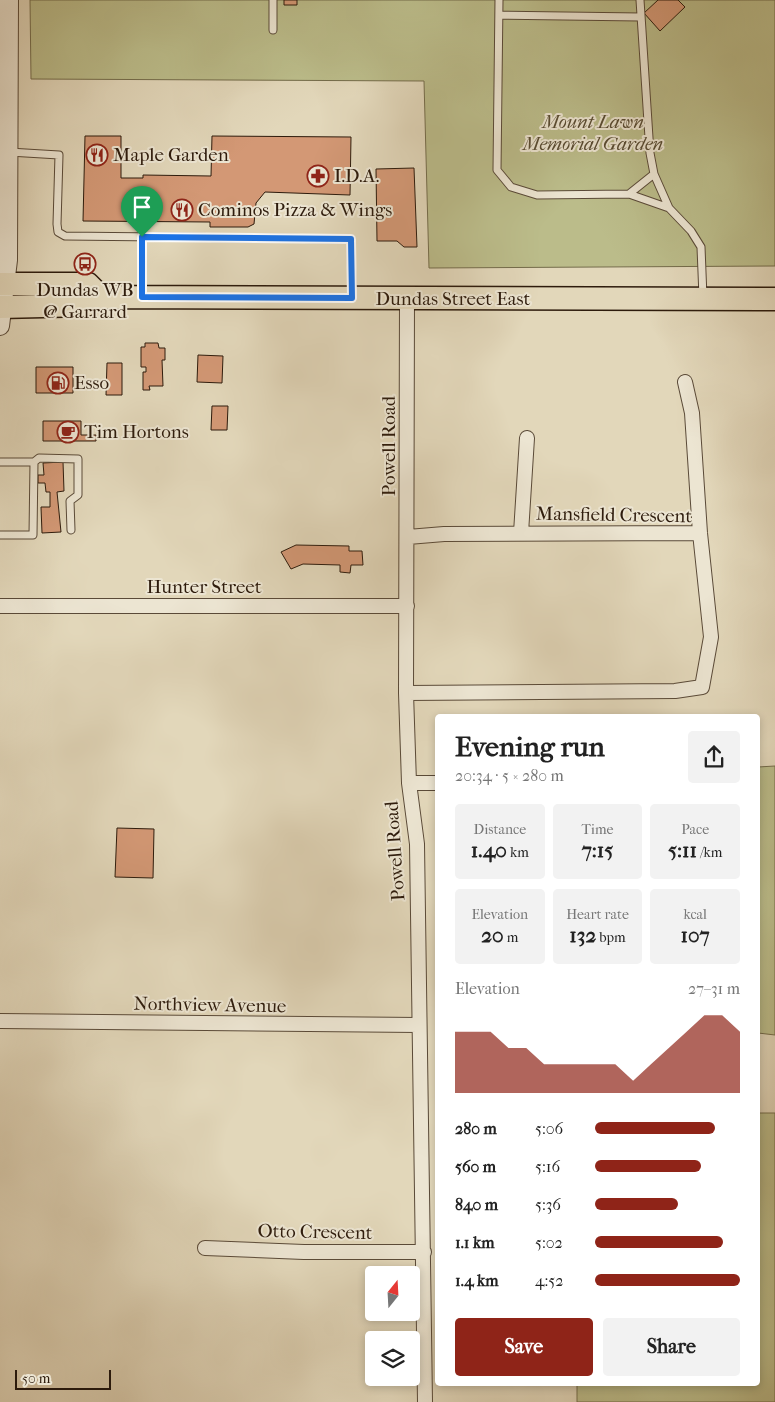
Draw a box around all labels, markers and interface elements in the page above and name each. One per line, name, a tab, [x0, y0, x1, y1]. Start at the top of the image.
park label: Mount Lawn Memorial Garden	[521, 111, 663, 155]
restaurant icon: Maple Garden	[85, 143, 109, 167]
place label: Maple Garden	[113, 144, 229, 166]
pharmacy icon: I.D.A.	[306, 164, 330, 188]
place label: I.D.A.	[334, 165, 379, 187]
pin	[121, 186, 163, 237]
icon: arrive	[128, 193, 156, 221]
restaurant icon: Cominos Pizza & Wings	[170, 198, 194, 222]
place label: Cominos Pizza & Wings	[198, 199, 392, 221]
bus stop icon: Dundas WB @ Garrard	[73, 252, 97, 276]
place label: Dundas WB @ Garrard	[36, 279, 134, 323]
street label: Dundas Street East	[376, 288, 531, 310]
fuel station icon: Esso	[46, 371, 70, 395]
place label: Esso	[74, 372, 110, 394]
street label: Powell Road	[378, 395, 400, 496]
cafe icon: Tim Hortons	[56, 420, 80, 444]
place label: Tim Hortons	[84, 421, 189, 443]
street label: Mansfield Crescent	[536, 503, 693, 527]
street label: Hunter Street	[147, 576, 262, 598]
text: Evening run	[455, 730, 605, 763]
button: share	[688, 731, 740, 783]
text: 20:34 · 5 × 280 m	[455, 766, 564, 785]
street label: Powell Road	[380, 800, 409, 902]
text: Distance	[474, 821, 526, 838]
text: Time	[582, 821, 613, 838]
text: Pace	[681, 821, 709, 838]
text: 1.40	[471, 838, 507, 862]
text: 7:15	[582, 838, 613, 862]
text: 5:11	[668, 838, 697, 862]
text: km	[507, 844, 529, 861]
text: /km	[697, 844, 722, 861]
text: Elevation	[472, 906, 528, 923]
text: Heart rate	[566, 906, 629, 923]
text: kcal	[683, 906, 707, 923]
text: 20	[481, 923, 504, 947]
text: 132	[569, 923, 596, 947]
text: 107	[681, 923, 710, 947]
text: m	[504, 929, 518, 946]
text: bpm	[596, 929, 626, 946]
text: Elevation	[455, 979, 520, 998]
text: 27–31 m	[688, 979, 740, 998]
street label: Northview Avenue	[133, 993, 287, 1017]
text: 280 m	[455, 1119, 497, 1138]
text: 5:06	[535, 1119, 563, 1138]
text: 560 m	[455, 1157, 496, 1176]
text: 5:16	[535, 1157, 560, 1176]
text: 840 m	[455, 1195, 498, 1214]
text: 5:36	[535, 1195, 561, 1214]
street label: Otto Crescent	[257, 1220, 373, 1244]
text: 1.1 km	[455, 1233, 494, 1252]
text: 5:02	[535, 1233, 563, 1252]
north arrow	[365, 1266, 420, 1321]
map controls	[365, 1266, 420, 1386]
text: 1.4 km	[455, 1271, 499, 1290]
text: 4:52	[535, 1271, 563, 1290]
button: Save	[455, 1318, 593, 1376]
button: Share	[603, 1318, 740, 1376]
button: layers	[365, 1331, 420, 1386]
scale bar	[15, 1367, 111, 1390]
text: 50 m	[22, 1370, 50, 1387]

